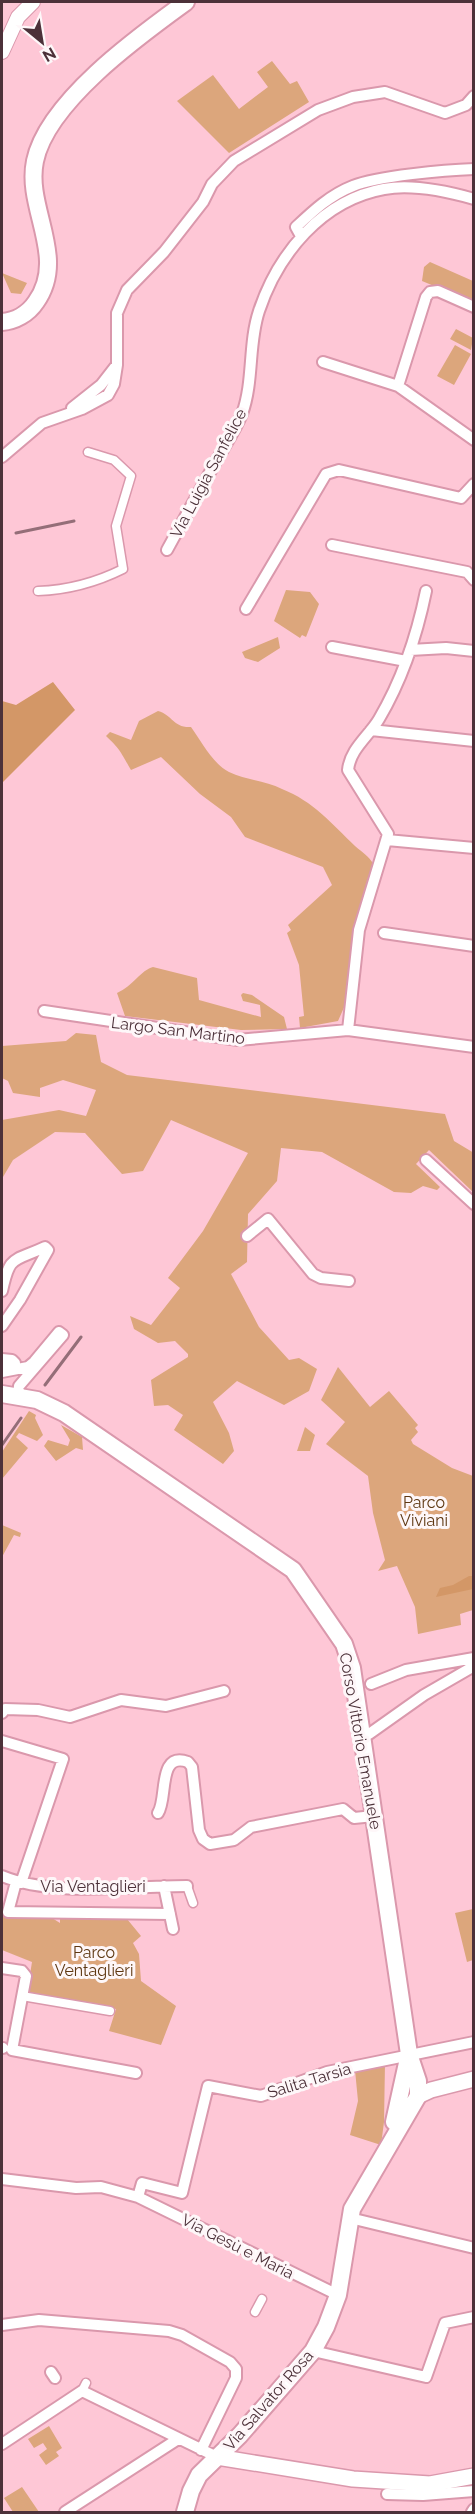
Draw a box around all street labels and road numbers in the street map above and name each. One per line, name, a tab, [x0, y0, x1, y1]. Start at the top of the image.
street label: Via Luigia Sanfelice	[166, 405, 251, 541]
street label: Largo San Martino	[110, 1013, 246, 1048]
street label: Corso Vittorio Emanuele	[336, 1651, 385, 1831]
street label: Via Ventaglieri	[40, 1877, 146, 1896]
street label: Salita Tarsia	[265, 2059, 353, 2102]
street label: Via Gesù e Maria	[179, 2210, 297, 2283]
street label: Via Salvator Rosa	[220, 2346, 317, 2454]

